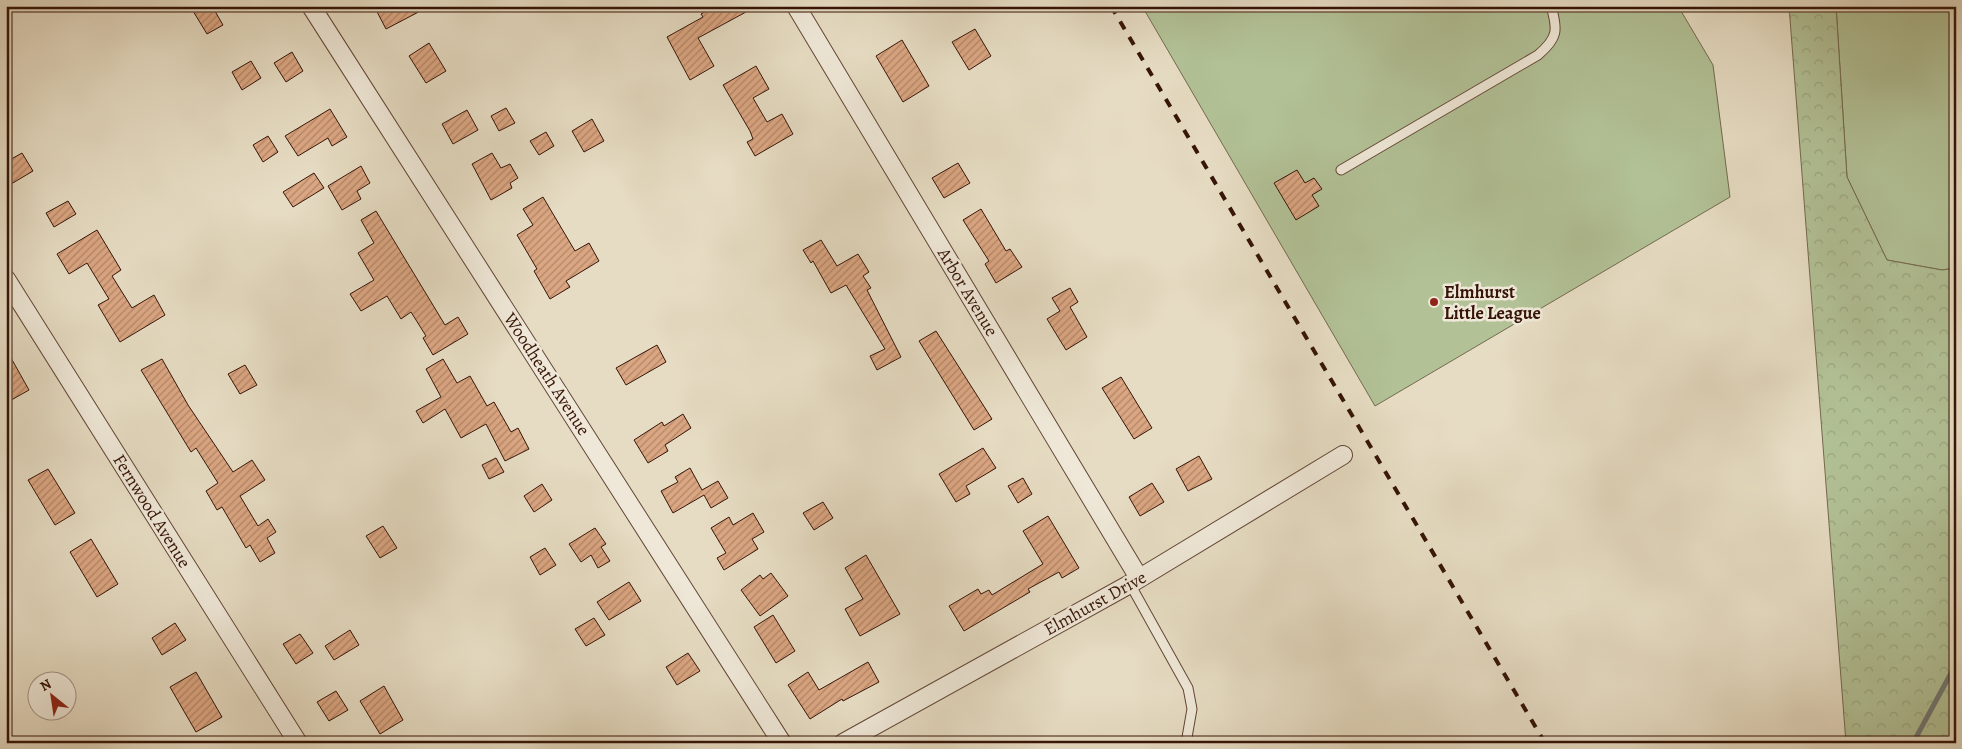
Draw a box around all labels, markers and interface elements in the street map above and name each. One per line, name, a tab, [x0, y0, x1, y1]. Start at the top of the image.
street label: Arbor Avenue	[932, 242, 1004, 341]
place label: Elmhurst Little League	[1444, 280, 1541, 325]
marker: Elmhurst Little League	[1428, 296, 1440, 308]
street label: Woodheath Avenue	[498, 307, 596, 440]
street label: Fernwood Avenue	[107, 449, 197, 573]
street label: Elmhurst Drive	[1040, 565, 1150, 641]
north arrow	[28, 672, 78, 722]
text: N	[37, 674, 55, 696]

